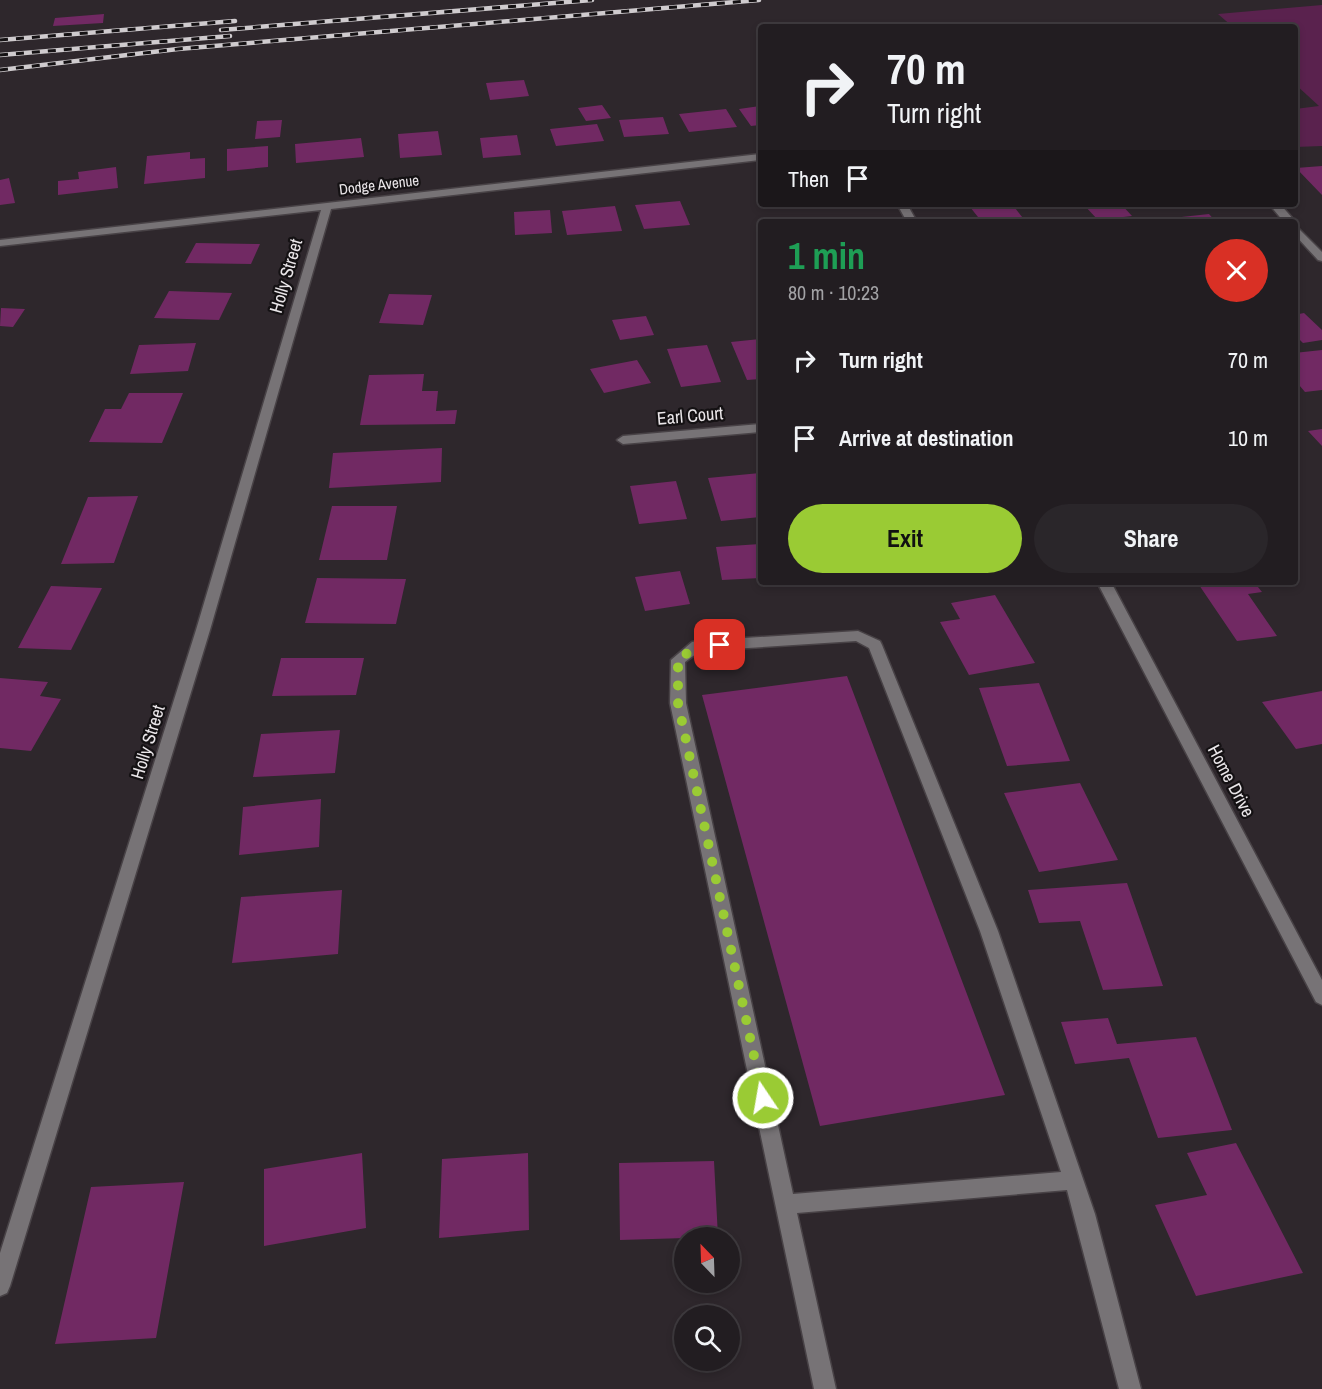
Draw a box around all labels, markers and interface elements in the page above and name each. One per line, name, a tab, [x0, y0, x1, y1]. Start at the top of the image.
text: 70 m	[887, 41, 966, 97]
icon: right	[788, 48, 866, 126]
text: Turn right	[887, 95, 981, 131]
icon: arrive	[841, 162, 874, 195]
text: Then	[788, 164, 829, 194]
street label: Dodge Avenue	[338, 169, 420, 200]
text: 1 min	[788, 232, 865, 280]
street label: Holly Street	[263, 236, 308, 316]
button: close	[1205, 239, 1268, 302]
text: 80 m · 10:23	[788, 279, 879, 306]
icon: right	[788, 344, 821, 377]
text: Turn right	[839, 345, 923, 375]
text: 70 m	[1228, 345, 1268, 375]
street label: Earl Court	[656, 400, 724, 431]
icon: arrive	[788, 422, 821, 455]
text: Arrive at destination	[839, 423, 1013, 453]
text: 10 m	[1228, 423, 1268, 453]
button: Exit	[788, 504, 1022, 573]
button: Share	[1034, 504, 1268, 573]
pin	[694, 619, 745, 670]
icon: arrive	[703, 628, 736, 661]
street label: Holly Street	[124, 702, 171, 782]
street label: Home Drive	[1202, 740, 1261, 821]
position arrow	[731, 1066, 795, 1130]
north arrow	[674, 1227, 740, 1293]
map controls	[674, 1227, 740, 1371]
button: search	[674, 1305, 740, 1371]

